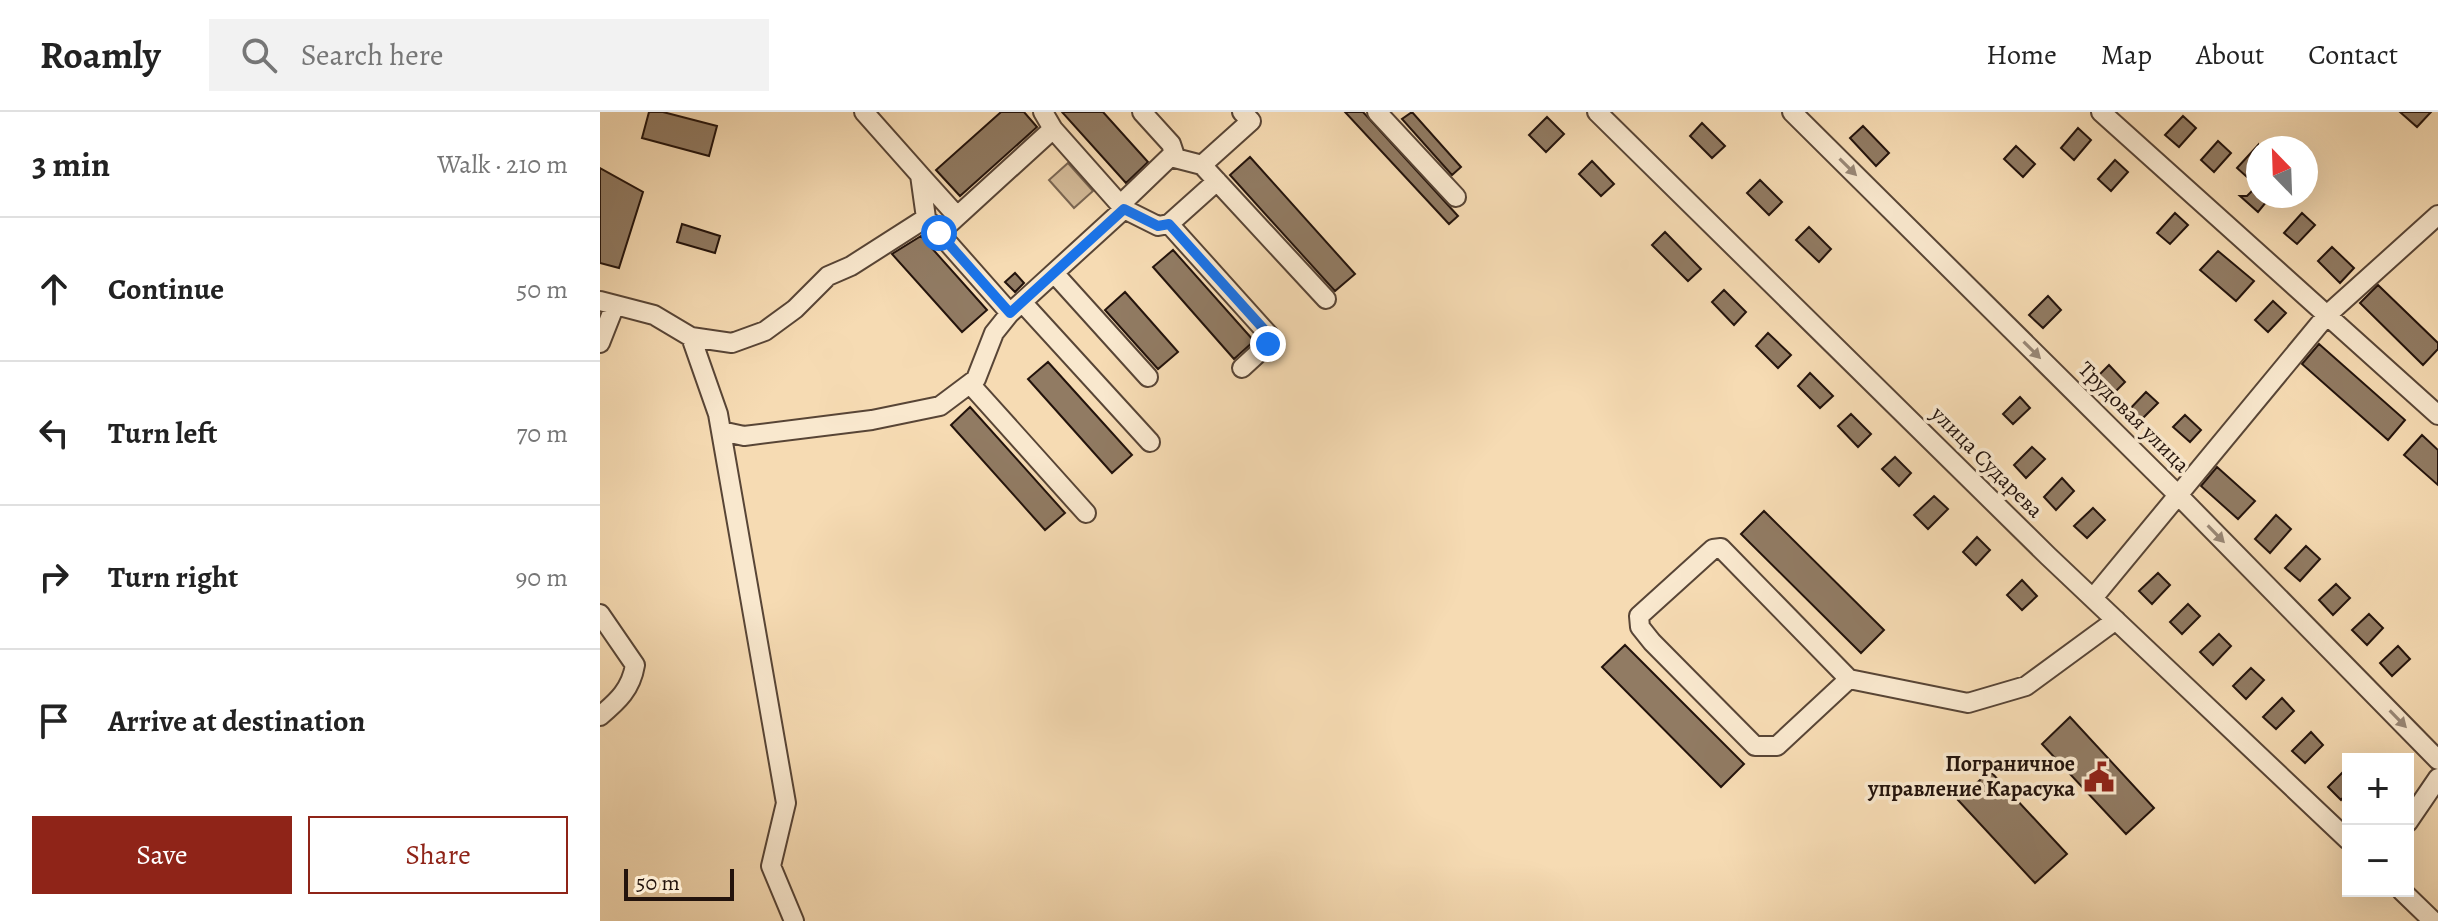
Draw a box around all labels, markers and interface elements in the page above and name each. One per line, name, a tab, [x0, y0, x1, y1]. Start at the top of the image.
search box	[209, 19, 769, 91]
text: Roamly	[40, 29, 161, 81]
icon: search	[237, 33, 281, 77]
text: Search here	[301, 35, 443, 75]
text: Home	[1986, 36, 2057, 74]
text: Map	[2101, 36, 2152, 74]
text: About	[2196, 36, 2264, 74]
text: Contact	[2308, 36, 2398, 74]
north arrow	[2246, 136, 2318, 208]
text: 3 min	[32, 141, 110, 188]
text: Walk · 210 m	[437, 147, 568, 182]
one-way arrow	[1838, 157, 1856, 176]
route start	[921, 215, 957, 251]
icon: ahead	[32, 267, 76, 311]
text: Continue	[108, 269, 224, 309]
text: 50 m	[516, 272, 568, 307]
route end	[1250, 326, 1286, 362]
one-way arrow	[2022, 340, 2041, 359]
street label: Трудовая улица	[2072, 355, 2197, 480]
street label: улица Сударева	[1924, 399, 2050, 525]
icon: left	[32, 411, 76, 455]
text: Turn left	[108, 413, 217, 453]
text: 70 m	[516, 416, 568, 451]
one-way arrow	[2206, 524, 2225, 543]
icon: right	[32, 555, 76, 599]
text: Turn right	[108, 557, 238, 597]
text: 90 m	[516, 560, 568, 595]
icon: arrive	[32, 699, 76, 743]
text: Arrive at destination	[108, 701, 365, 741]
one-way arrow	[2388, 709, 2407, 728]
place label: Пограничное управление Карасука	[1867, 749, 2076, 804]
map controls	[2342, 753, 2414, 897]
button: +	[2342, 753, 2414, 825]
public building icon: Пограничное управление Карасука	[2082, 760, 2116, 794]
button: Save	[32, 816, 292, 894]
button: Share	[308, 816, 568, 894]
button: −	[2342, 825, 2414, 897]
scale bar	[624, 865, 734, 901]
text: 50 m	[636, 868, 680, 898]

